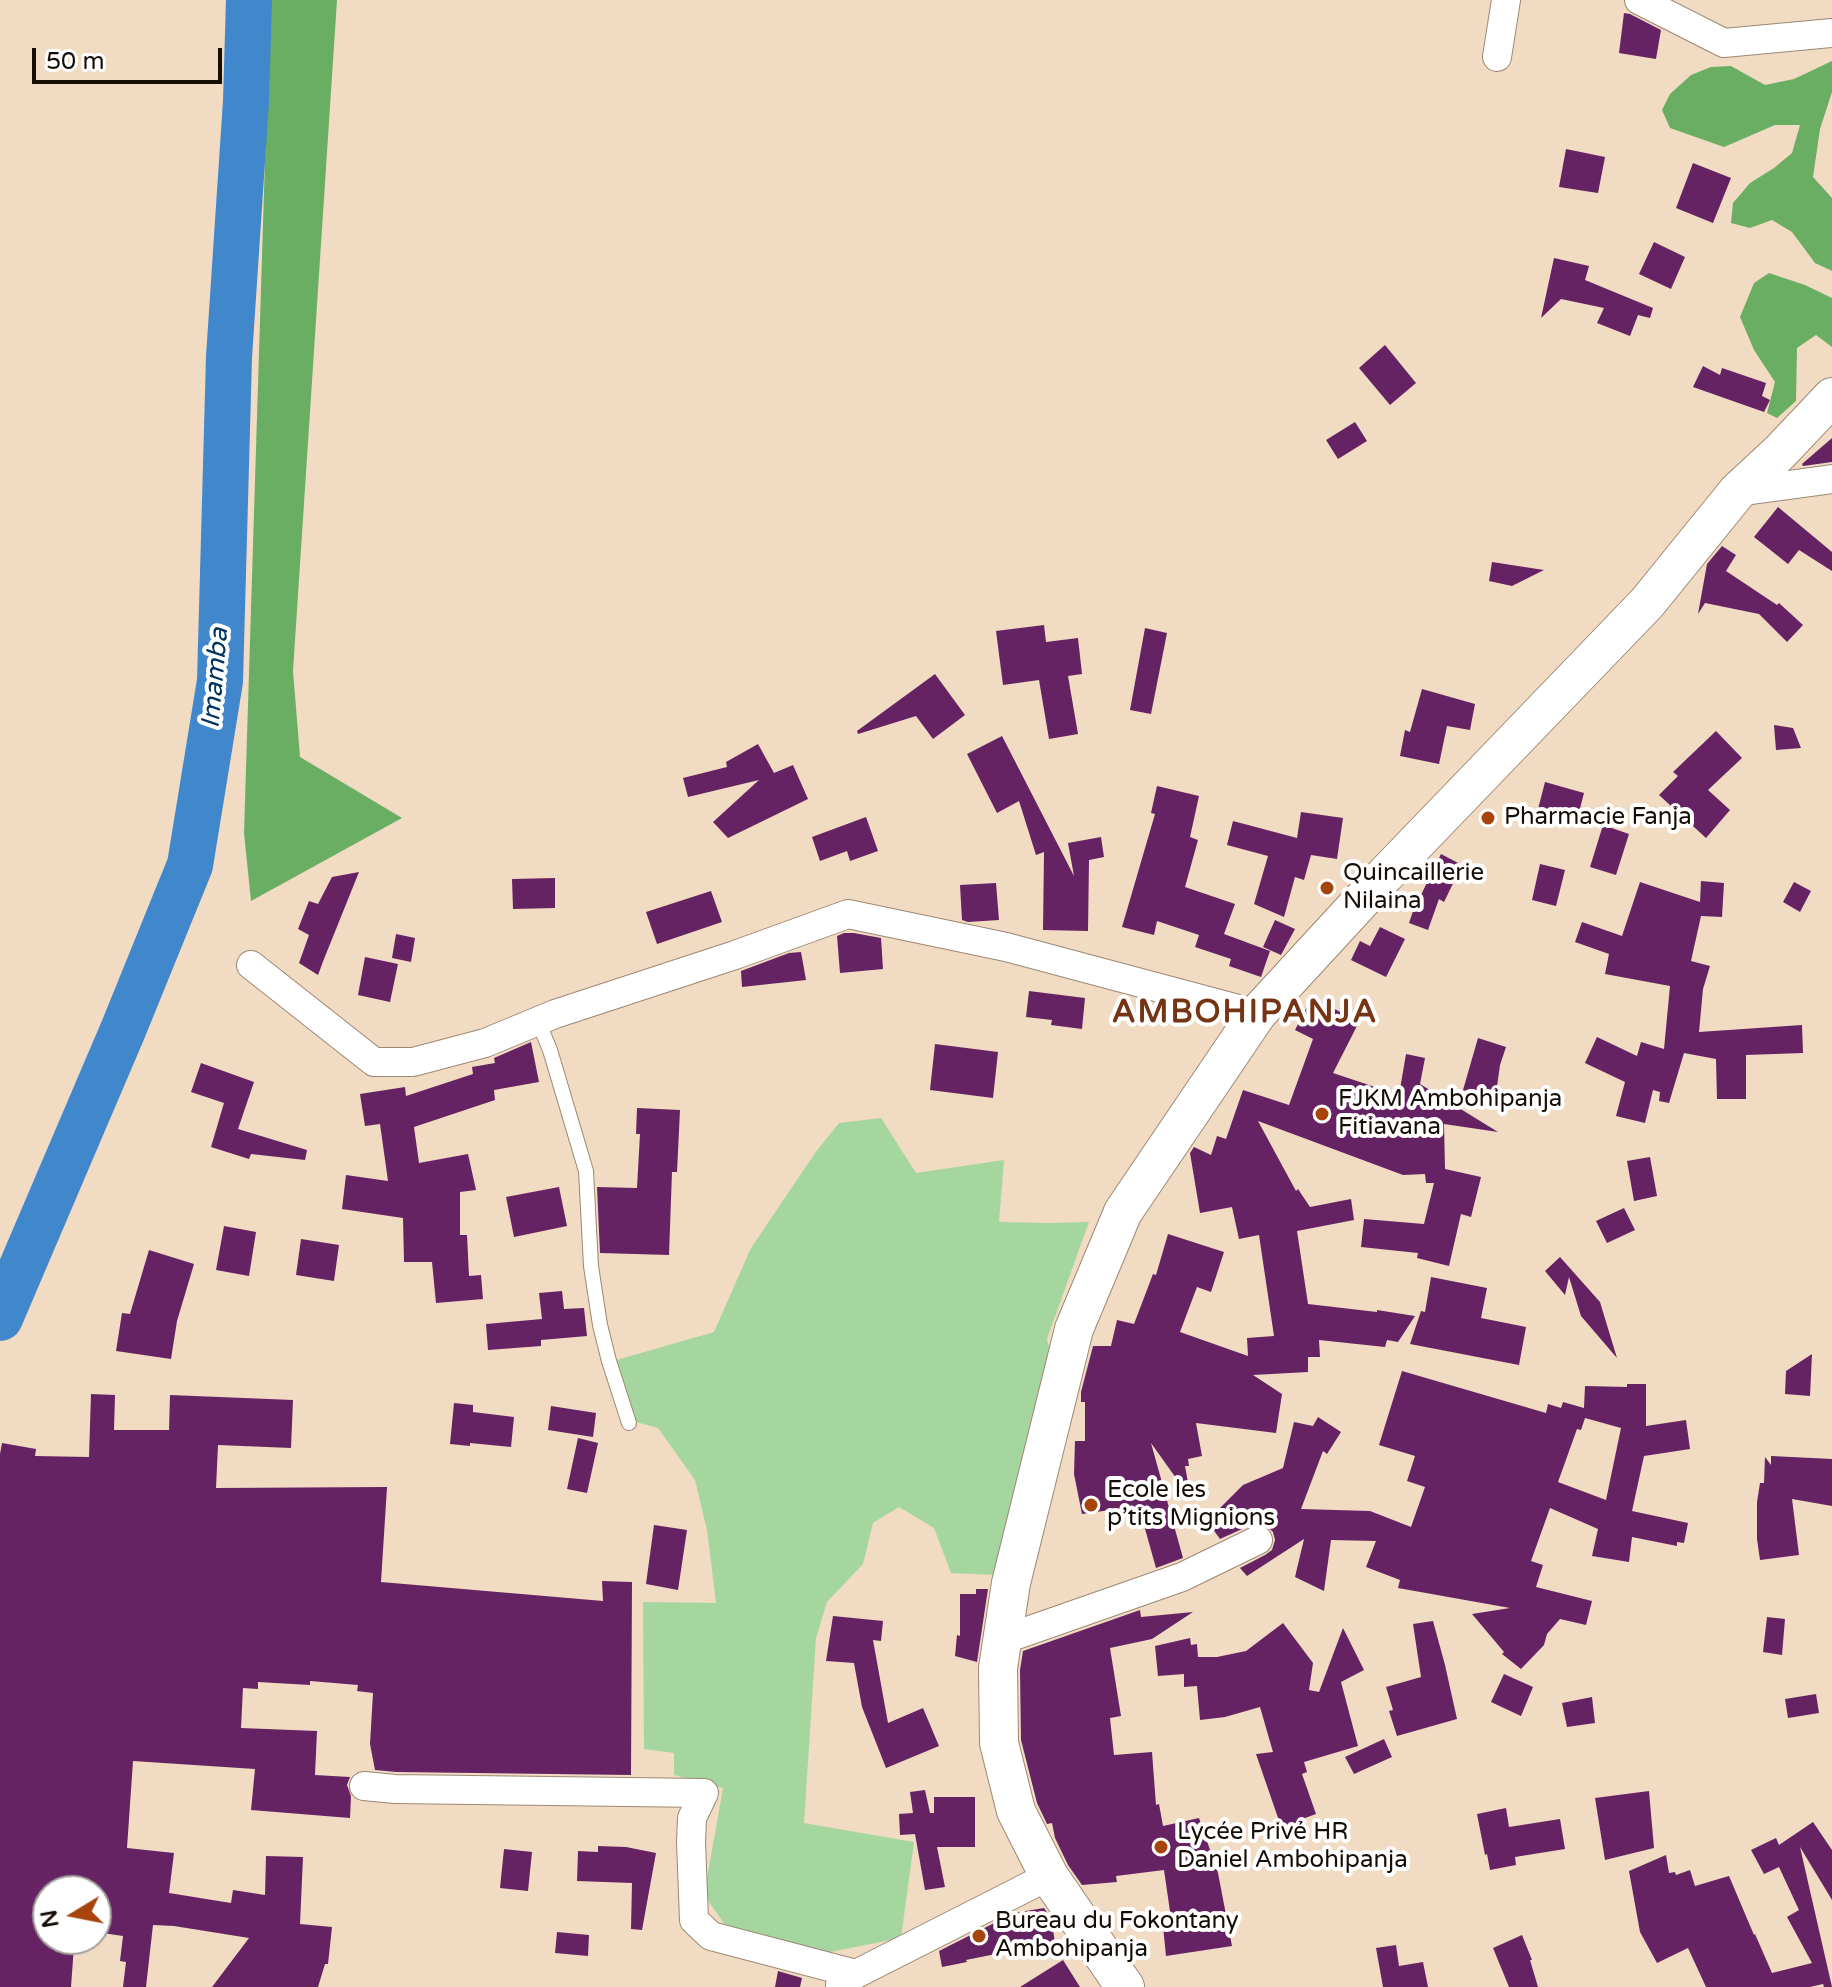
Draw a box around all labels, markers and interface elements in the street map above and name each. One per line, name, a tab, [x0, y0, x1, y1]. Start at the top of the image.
scale bar	[36, 32, 226, 82]
text: 50 m	[46, 47, 104, 76]
water label: Imamba	[196, 627, 236, 729]
place label: Pharmacie Fanja	[1504, 804, 1692, 832]
marker: Pharmacie Fanja	[1479, 809, 1497, 827]
place label: Quincaillerie Nilaina	[1343, 860, 1484, 916]
marker: Quincaillerie Nilaina	[1318, 879, 1336, 897]
district label: AMBOHIPANJA	[1112, 995, 1378, 1033]
place label: FJKM Ambohipanja Fitiavana	[1338, 1086, 1562, 1142]
marker: FJKM Ambohipanja Fitiavana	[1313, 1105, 1331, 1123]
place label: Ecole les p’tits Mignions	[1107, 1477, 1275, 1533]
marker: Ecole les p’tits Mignions	[1082, 1496, 1100, 1514]
place label: Lycée Privé HR Daniel Ambohipanja	[1177, 1819, 1408, 1875]
marker: Lycée Privé HR Daniel Ambohipanja	[1152, 1838, 1170, 1856]
north arrow	[32, 1875, 112, 1955]
text: N	[36, 1908, 65, 1930]
place label: Bureau du Fokontany Ambohipanja	[995, 1908, 1239, 1964]
marker: Bureau du Fokontany Ambohipanja	[970, 1927, 988, 1945]

